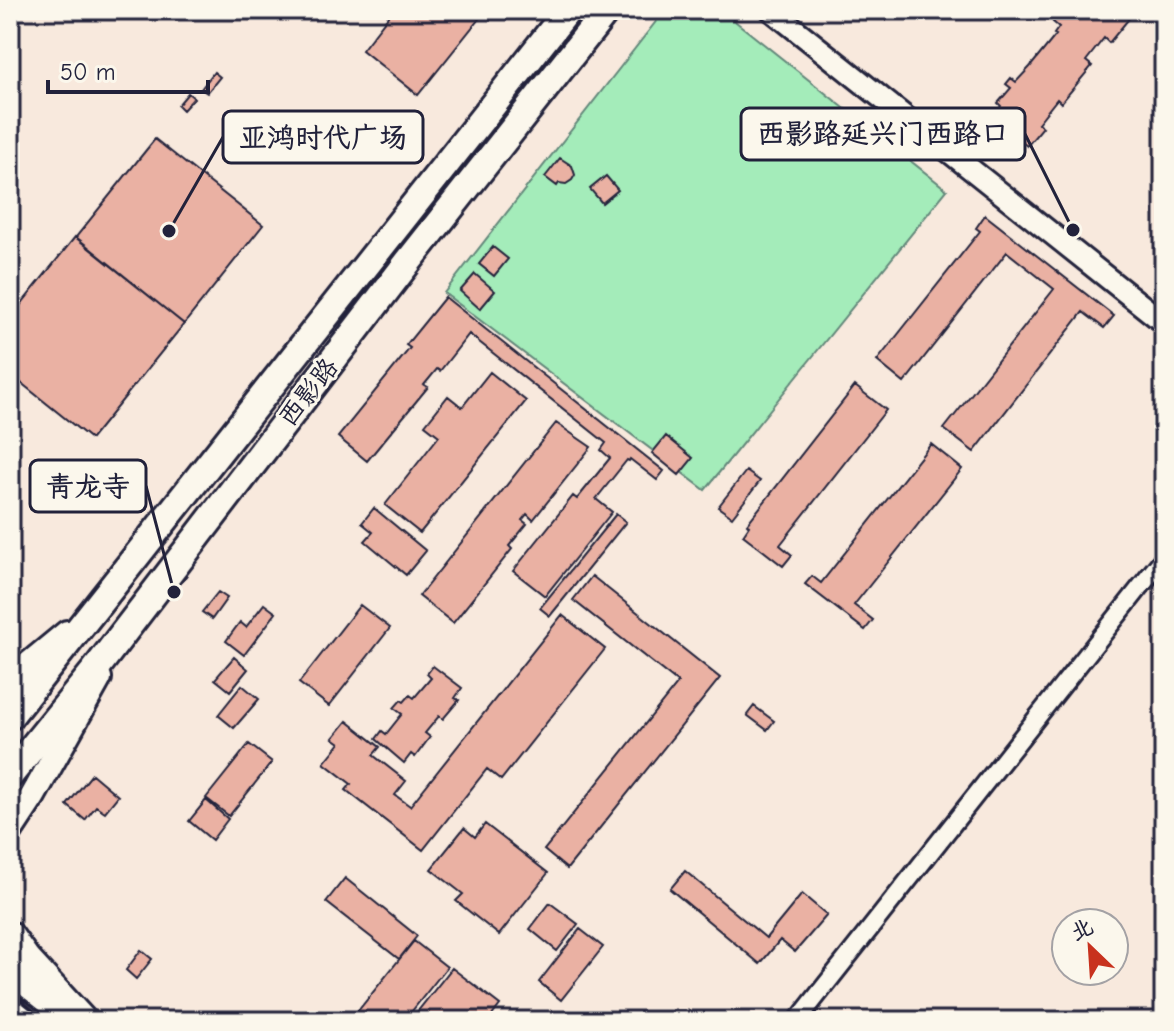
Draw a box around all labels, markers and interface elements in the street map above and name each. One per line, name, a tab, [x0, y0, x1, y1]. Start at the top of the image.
scale bar	[48, 44, 208, 94]
text: 50 m	[60, 58, 116, 86]
callout: 西影路延兴门西路口	[741, 108, 1025, 160]
callout: 亚鸿时代广场	[223, 111, 423, 163]
text: 西影路延兴门西路口	[757, 118, 1009, 150]
text: 亚鸿时代广场	[239, 122, 407, 154]
street label: 西影路	[273, 353, 345, 433]
callout: 青龙寺	[30, 460, 146, 512]
text: 青龙寺	[46, 471, 130, 503]
north arrow	[1050, 907, 1130, 987]
text: 北	[1066, 913, 1097, 946]

